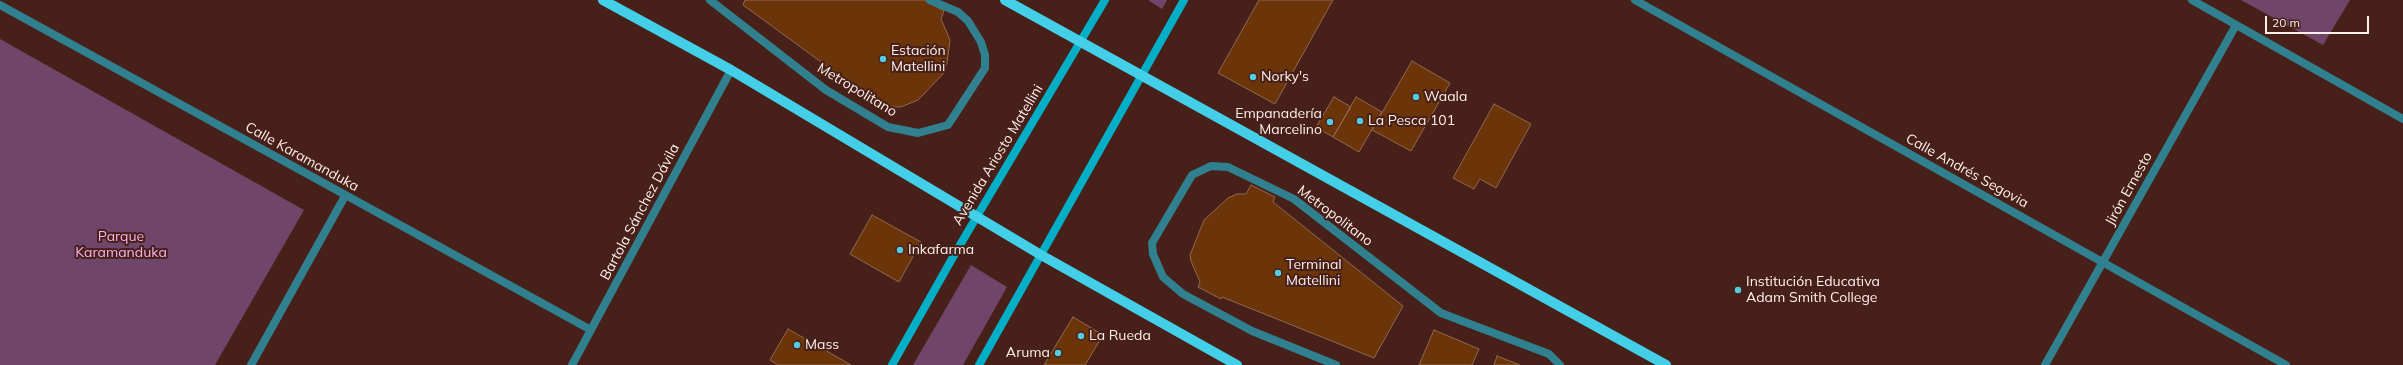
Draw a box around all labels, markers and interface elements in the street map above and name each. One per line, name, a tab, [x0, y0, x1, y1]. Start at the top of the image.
scale bar	[2267, 8, 2371, 34]
text: 20 m	[2272, 15, 2300, 30]
place label: Estación Matellini	[891, 43, 946, 76]
marker: Estación Matellini	[878, 54, 888, 64]
street label: Metropolitano	[814, 60, 900, 120]
place label: Norky's	[1261, 69, 1309, 85]
marker: Norky's	[1248, 72, 1258, 82]
street label: Avenida Ariosto Matellini	[949, 82, 1047, 228]
place label: Waala	[1424, 89, 1467, 105]
marker: Waala	[1411, 92, 1421, 102]
place label: Empanadería Marcelino	[1235, 106, 1322, 138]
place label: La Pesca 101	[1368, 113, 1455, 129]
marker: La Pesca 101	[1355, 116, 1365, 126]
marker: Empanadería Marcelino	[1325, 117, 1335, 127]
street label: Calle Karamanduka	[242, 119, 362, 195]
street label: Calle Andrés Segovia	[1903, 130, 2031, 212]
street label: Bartola Sánchez Dávila	[597, 141, 683, 283]
street label: Jirón Ernesto	[2102, 149, 2156, 229]
street label: Metropolitano	[1294, 182, 1376, 250]
park label: Parque Karamanduka	[75, 229, 167, 262]
place label: Inkafarma	[908, 242, 974, 258]
marker: Inkafarma	[895, 245, 905, 255]
place label: Terminal Matellini	[1286, 257, 1342, 290]
marker: Terminal Matellini	[1273, 268, 1283, 278]
place label: Institución Educativa Adam Smith College	[1746, 274, 1880, 306]
marker: Institución Educativa Adam Smith College	[1733, 285, 1743, 295]
place label: La Rueda	[1089, 328, 1151, 344]
marker: La Rueda	[1076, 331, 1086, 341]
place label: Mass	[805, 337, 839, 353]
marker: Mass	[792, 340, 802, 350]
place label: Aruma	[1006, 345, 1050, 361]
marker: Aruma	[1053, 348, 1063, 358]

